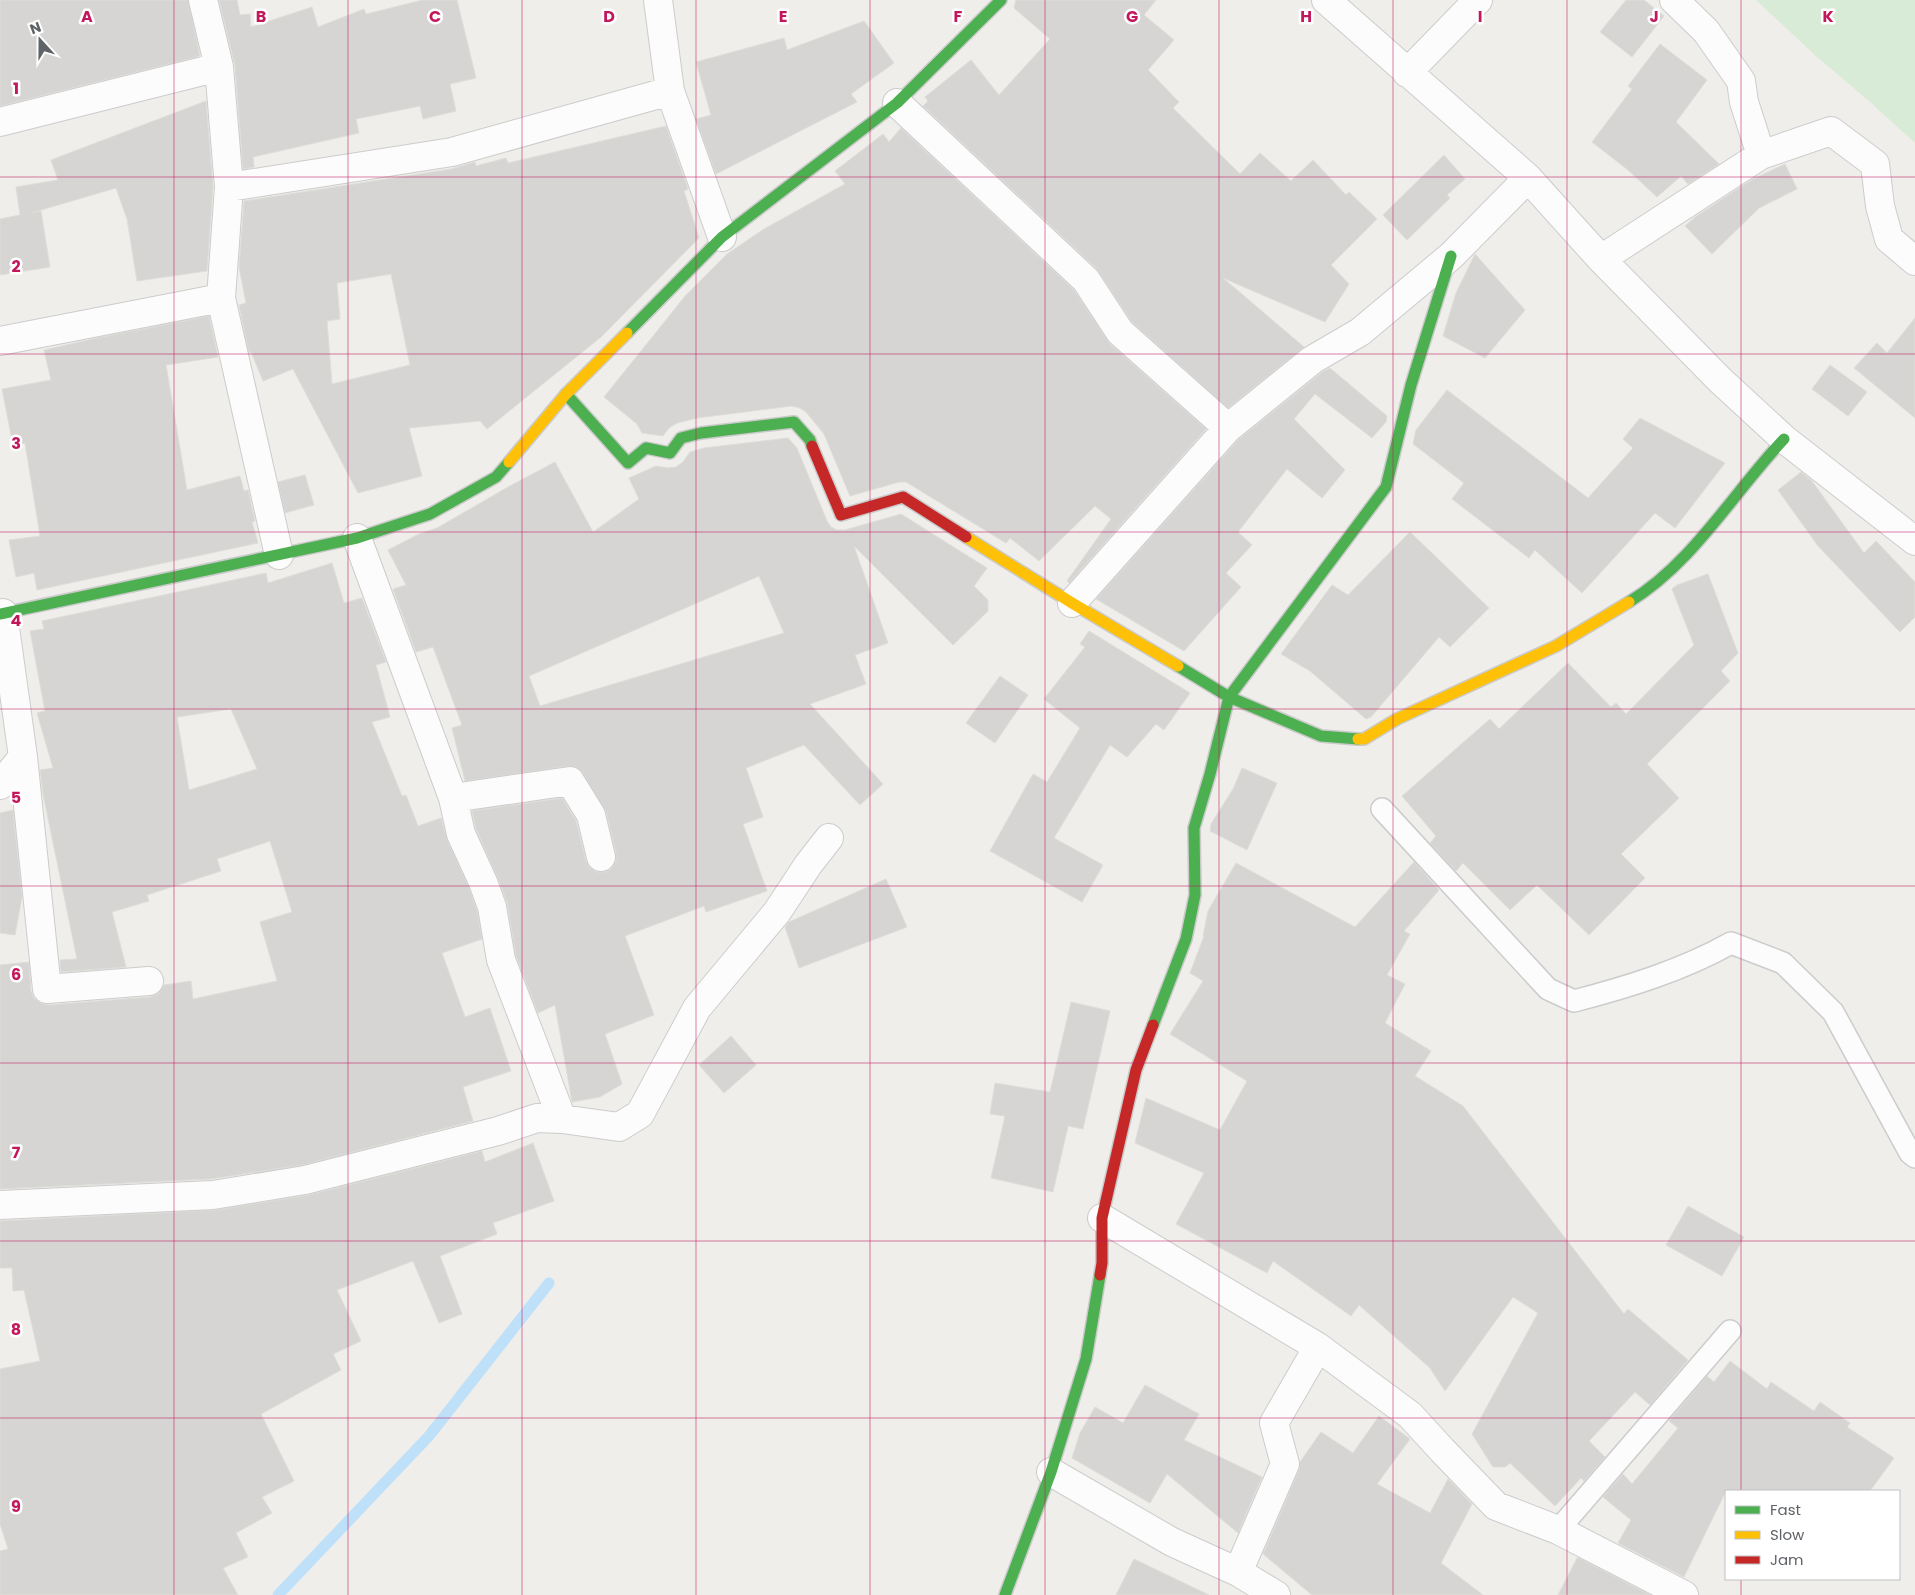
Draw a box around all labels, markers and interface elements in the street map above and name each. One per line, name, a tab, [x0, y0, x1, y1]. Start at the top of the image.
text: A	[81, 5, 93, 28]
text: B	[256, 5, 266, 28]
text: C	[429, 5, 441, 28]
text: D	[603, 5, 615, 28]
text: E	[779, 5, 787, 28]
text: F	[954, 5, 963, 28]
text: G	[1126, 5, 1138, 28]
text: H	[1300, 5, 1312, 28]
text: I	[1478, 5, 1482, 28]
text: J	[1649, 5, 1659, 28]
text: K	[1822, 5, 1834, 28]
north arrow	[15, 15, 65, 65]
text: N	[27, 17, 44, 39]
text: 1	[13, 77, 19, 100]
text: 2	[11, 255, 21, 278]
text: 3	[11, 432, 21, 455]
text: 4	[11, 609, 22, 632]
text: 5	[11, 786, 21, 809]
text: 6	[11, 963, 21, 986]
text: 7	[12, 1141, 21, 1164]
text: 8	[11, 1318, 21, 1341]
legend	[1725, 1490, 1900, 1580]
text: 9	[11, 1495, 21, 1518]
text: Fast	[1770, 1499, 1801, 1520]
text: Slow	[1770, 1524, 1805, 1545]
text: Jam	[1770, 1549, 1804, 1570]

